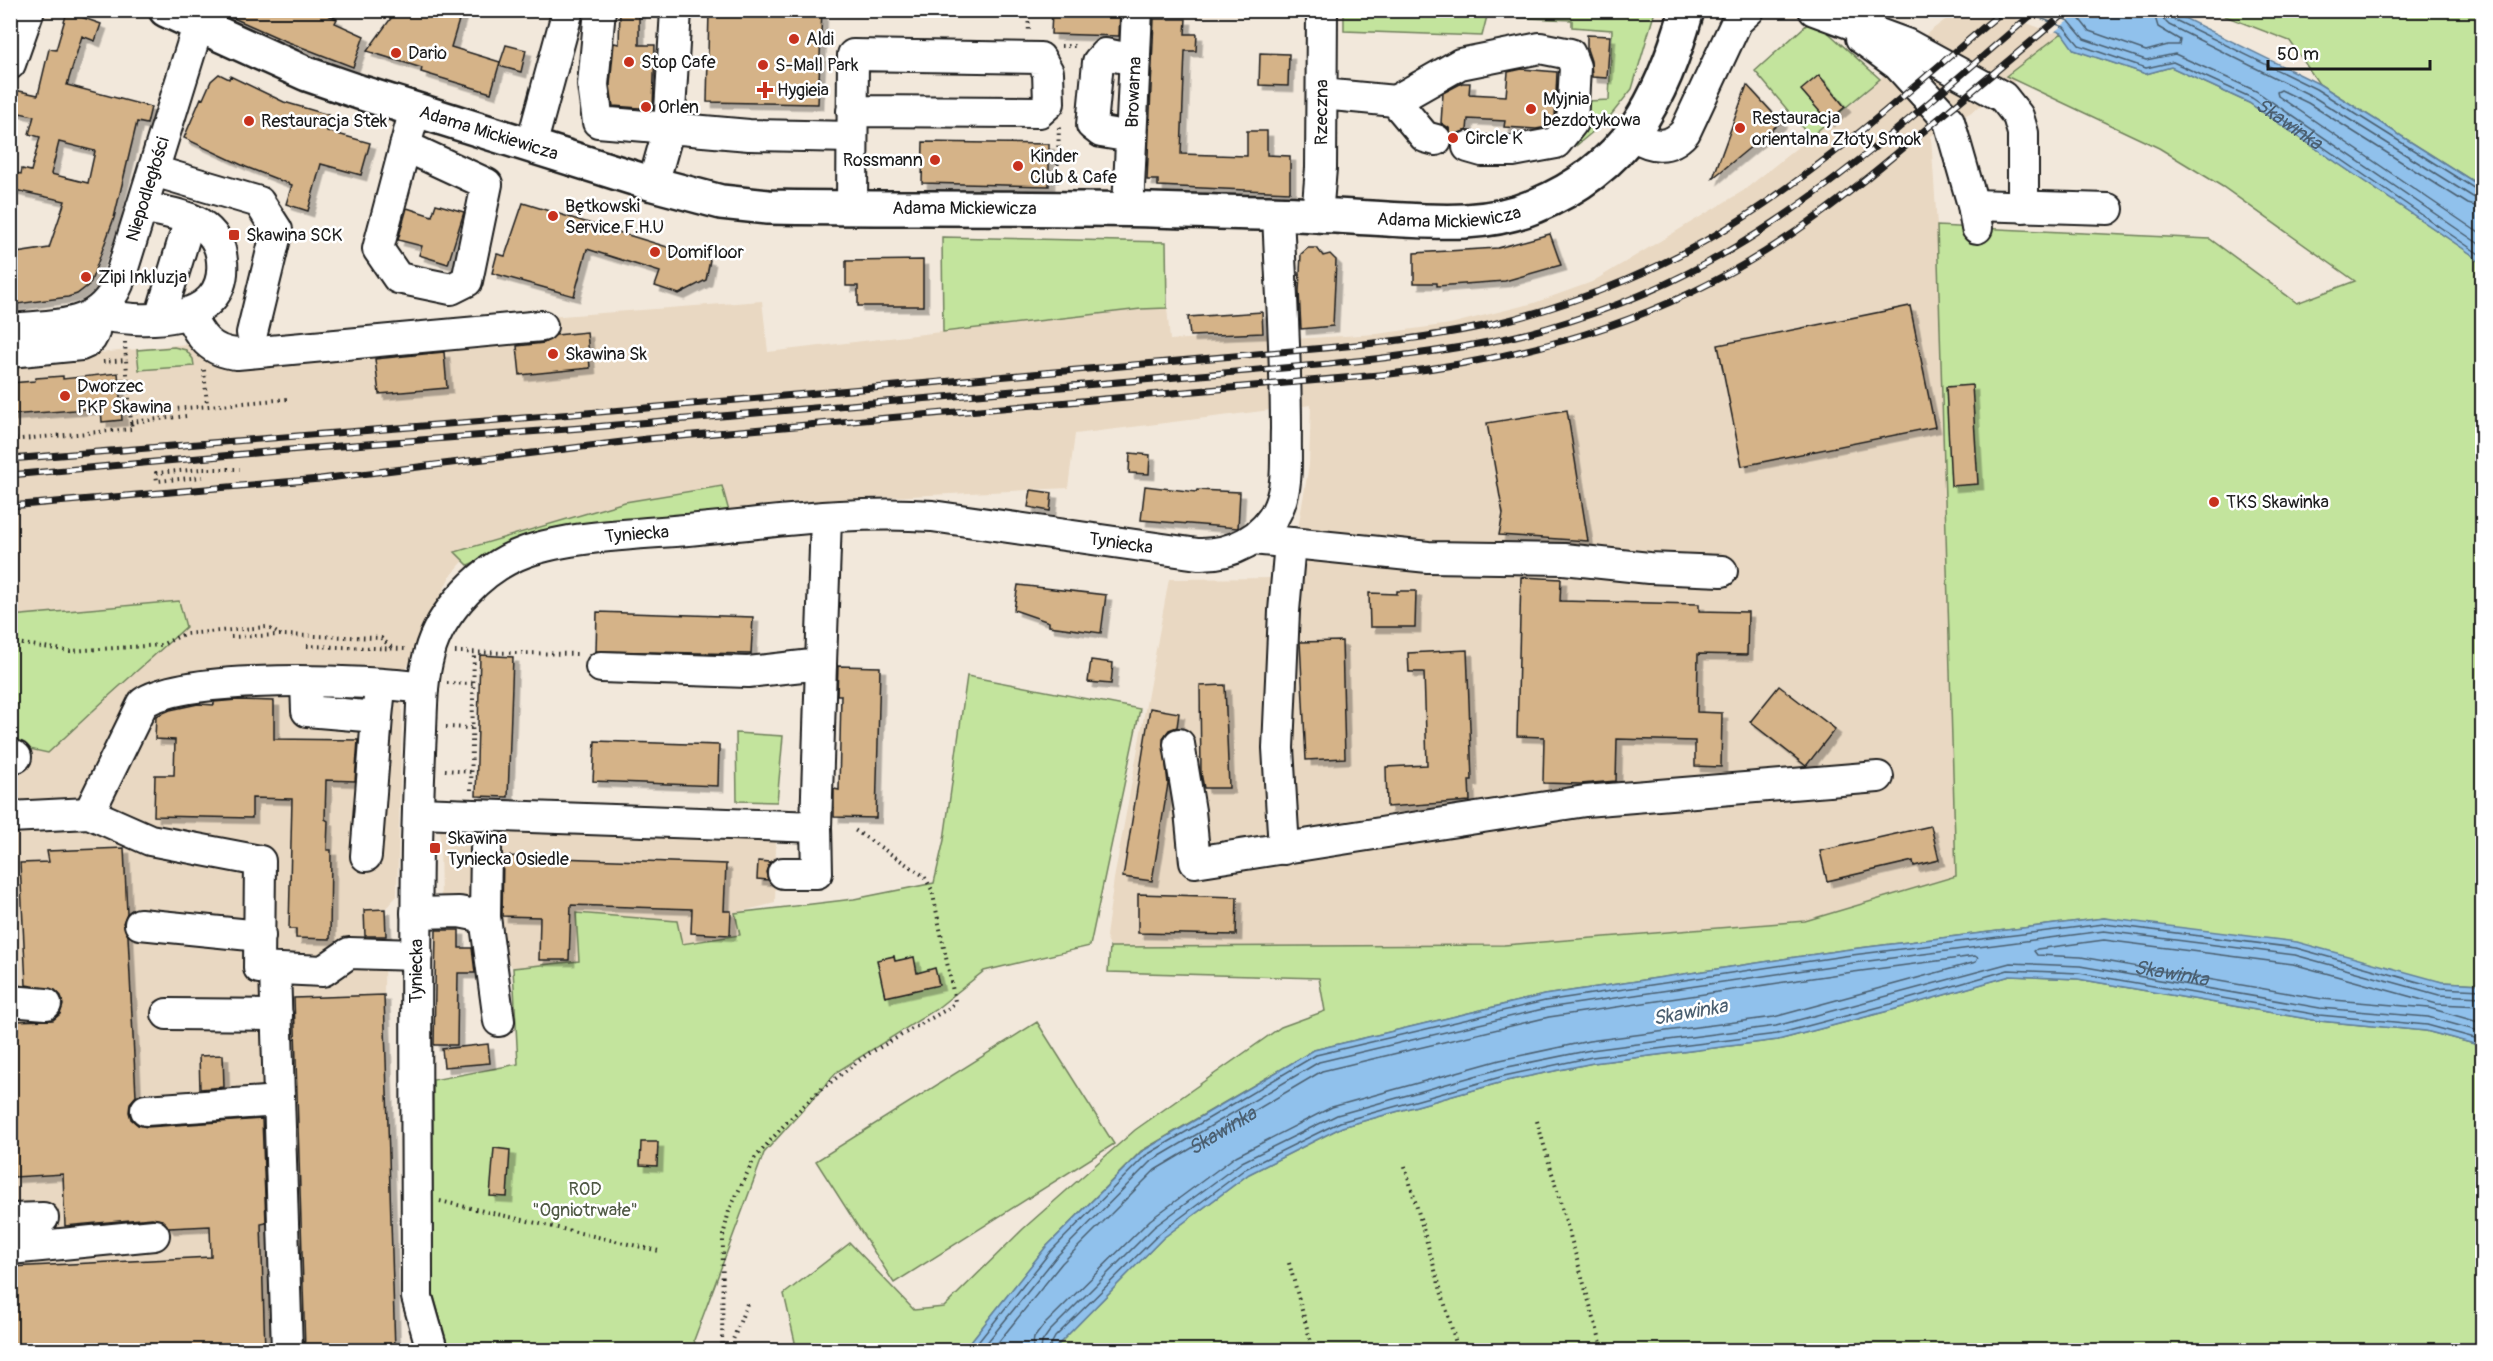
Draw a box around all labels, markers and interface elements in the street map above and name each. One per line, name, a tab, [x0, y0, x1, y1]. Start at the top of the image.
place label: Aldi	[806, 28, 834, 51]
marker: Aldi	[787, 32, 801, 46]
scale bar	[2268, 33, 2430, 71]
place label: Dario	[408, 42, 447, 65]
text: 50 m	[2277, 43, 2319, 66]
marker: Dario	[389, 46, 403, 60]
place label: Stop Cafe	[641, 51, 716, 74]
place label: S-Mall Park	[775, 54, 859, 77]
marker: Stop Cafe	[622, 55, 636, 69]
street label: Browarna	[1120, 56, 1146, 128]
marker: S-Mall Park	[756, 58, 770, 72]
place label: Hygieia	[777, 79, 829, 102]
street label: Rzeczna	[1310, 79, 1333, 145]
marker: Hygieia	[758, 83, 772, 97]
place label: Myjnia bezdotykowa	[1543, 88, 1641, 132]
water label: Skawinka	[2251, 92, 2329, 156]
place label: Orlen	[658, 96, 699, 119]
street label: Adama Mickiewicza	[417, 100, 561, 165]
marker: Orlen	[639, 100, 653, 114]
marker: Myjnia bezdotykowa	[1524, 102, 1538, 116]
place label: Restauracja orientalna Złoty Smok	[1752, 107, 1922, 151]
place label: Restauracja Stek	[261, 110, 388, 133]
marker: Restauracja Stek	[242, 114, 256, 128]
marker: Restauracja orientalna Złoty Smok	[1733, 121, 1747, 135]
place label: Circle K	[1465, 127, 1523, 150]
marker: Circle K	[1446, 131, 1460, 145]
street label: Niepodległości	[120, 134, 174, 244]
place label: Kinder Club & Cafe	[1030, 145, 1117, 189]
place label: Rossmann	[843, 149, 923, 172]
marker: Rossmann	[928, 153, 942, 167]
marker: Kinder Club & Cafe	[1011, 159, 1025, 173]
place label: Bętkowski Service F.H.U	[565, 195, 664, 239]
street label: Adama Mickiewicza	[892, 196, 1037, 220]
street label: Adama Mickiewicza	[1376, 200, 1524, 233]
marker: Bętkowski Service F.H.U	[546, 209, 560, 223]
place label: Skawina SCK	[246, 224, 343, 247]
marker: Skawina SCK	[227, 228, 241, 242]
place label: Domifloor	[667, 241, 745, 264]
marker: Domifloor	[648, 245, 662, 259]
place label: Zipi Inkluzja	[98, 266, 187, 289]
marker: Zipi Inkluzja	[79, 270, 93, 284]
place label: Skawina Sk	[565, 343, 648, 366]
marker: Skawina Sk	[546, 347, 560, 361]
place label: Dworzec PKP Skawina	[77, 375, 172, 419]
marker: Dworzec PKP Skawina	[58, 389, 72, 403]
place label: TKS Skawinka	[2226, 491, 2329, 514]
marker: TKS Skawinka	[2207, 495, 2221, 509]
street label: Tyniecka	[603, 520, 670, 548]
street label: Tyniecka	[1087, 527, 1154, 559]
place label: Skawina Tyniecka Osiedle	[447, 827, 569, 871]
marker: Skawina Tyniecka Osiedle	[428, 841, 442, 855]
street label: Tyniecka	[405, 939, 428, 1003]
water label: Skawinka	[2132, 954, 2212, 992]
water label: Skawinka	[1651, 993, 1731, 1031]
water label: Skawinka	[1183, 1100, 1262, 1160]
park label: ROD "Ogniotrwałe"	[532, 1178, 638, 1222]

